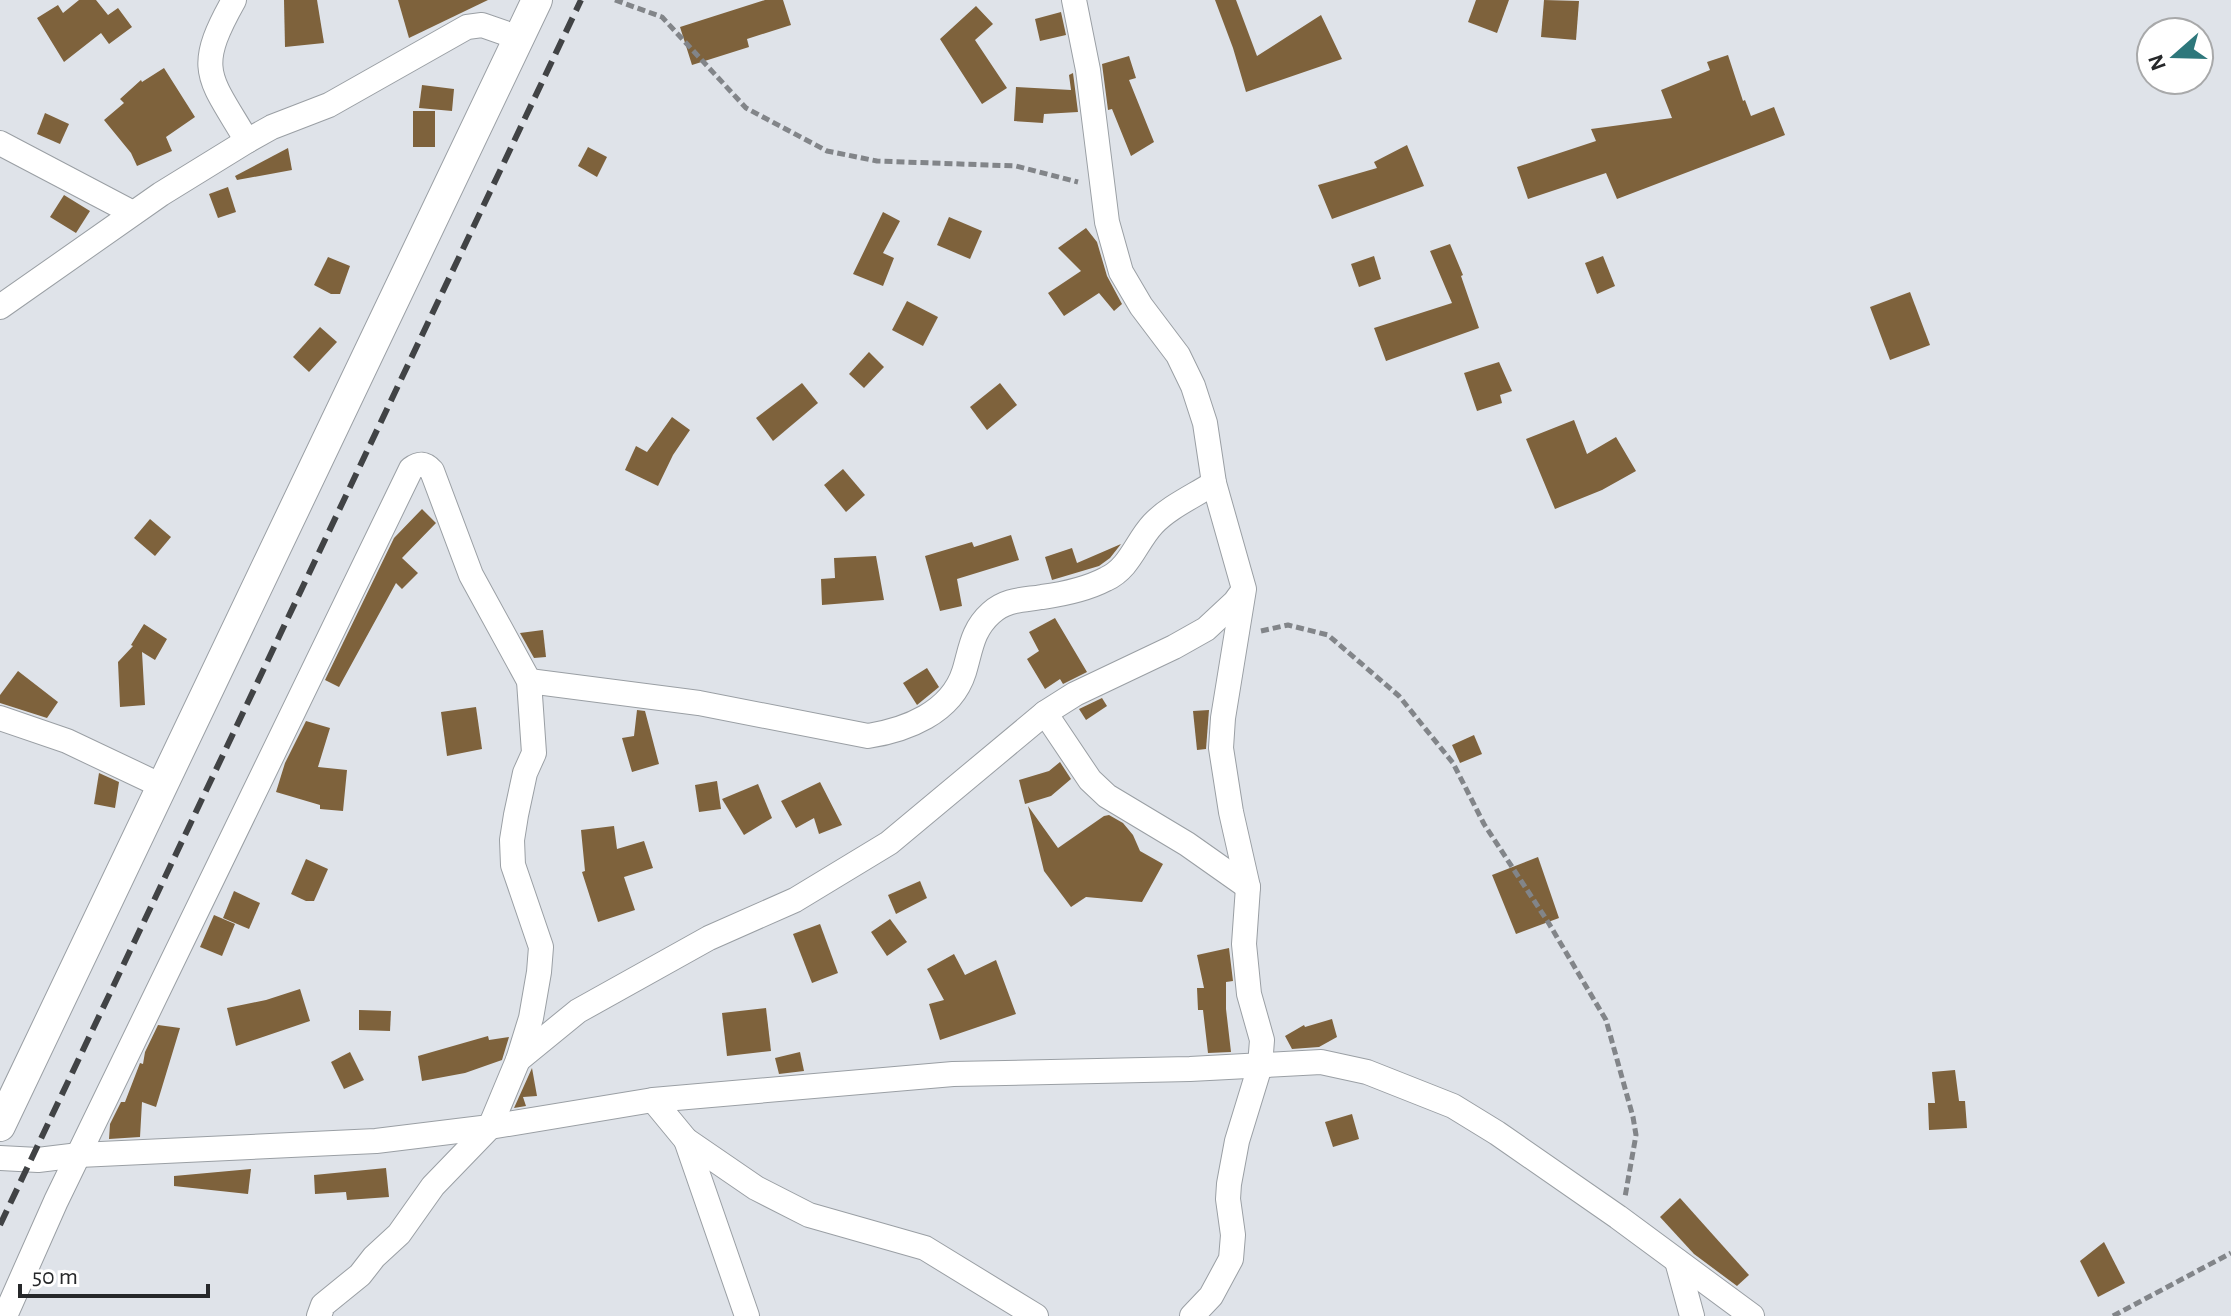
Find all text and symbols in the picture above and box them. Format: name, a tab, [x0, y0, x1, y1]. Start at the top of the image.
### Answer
north arrow	[2135, 16, 2215, 96]
text: N	[2144, 52, 2170, 73]
scale bar	[20, 1248, 208, 1298]
text: 50 m	[32, 1265, 78, 1289]

